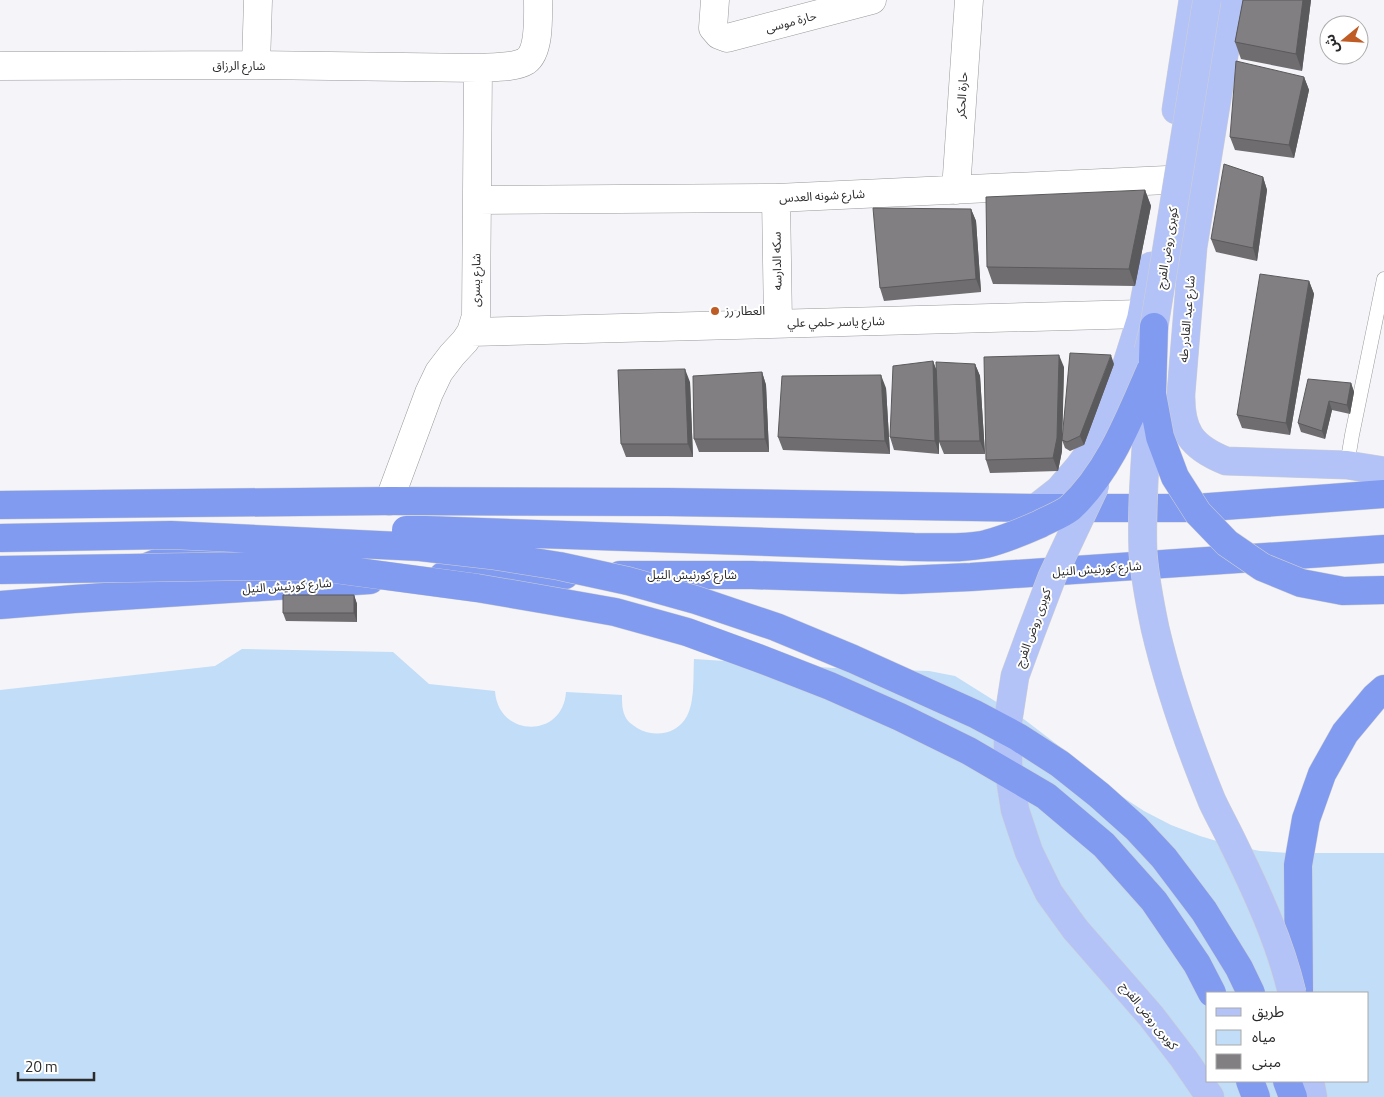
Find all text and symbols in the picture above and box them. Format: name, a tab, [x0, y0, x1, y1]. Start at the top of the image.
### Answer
street label: حارة موسى	[763, 6, 819, 37]
north arrow	[1319, 15, 1369, 65]
text: ش	[1318, 32, 1344, 57]
street label: شارع الرزاق	[212, 56, 266, 75]
street label: حارة الحكر	[950, 71, 973, 120]
street label: شارع شونه العدس	[779, 184, 865, 207]
street label: كوبرى روض الفرج	[1151, 205, 1183, 290]
street label: سكه الدارسه	[766, 232, 787, 290]
street label: شارع يسرى	[466, 253, 485, 307]
street label: شارع عبد القادر طه	[1173, 275, 1200, 363]
place label: العطار رز	[724, 301, 765, 320]
marker: العطار رز	[709, 305, 721, 317]
street label: شارع ياسر حلمي علي	[787, 311, 885, 333]
street label: شارع كورنيش النيل	[1052, 556, 1142, 581]
street label: شارع كورنيش النيل	[647, 565, 737, 584]
street label: شارع كورنيش النيل	[242, 573, 332, 598]
street label: كوبرى روض الفرج	[1009, 585, 1056, 670]
street label: كوبرى روض الفرج	[1116, 978, 1183, 1055]
legend	[1206, 992, 1369, 1082]
text: طريق	[1252, 1000, 1284, 1023]
text: مياه	[1252, 1025, 1276, 1048]
scale bar	[18, 1050, 94, 1082]
text: مبنى	[1252, 1050, 1281, 1073]
text: 20 m	[25, 1055, 58, 1078]

